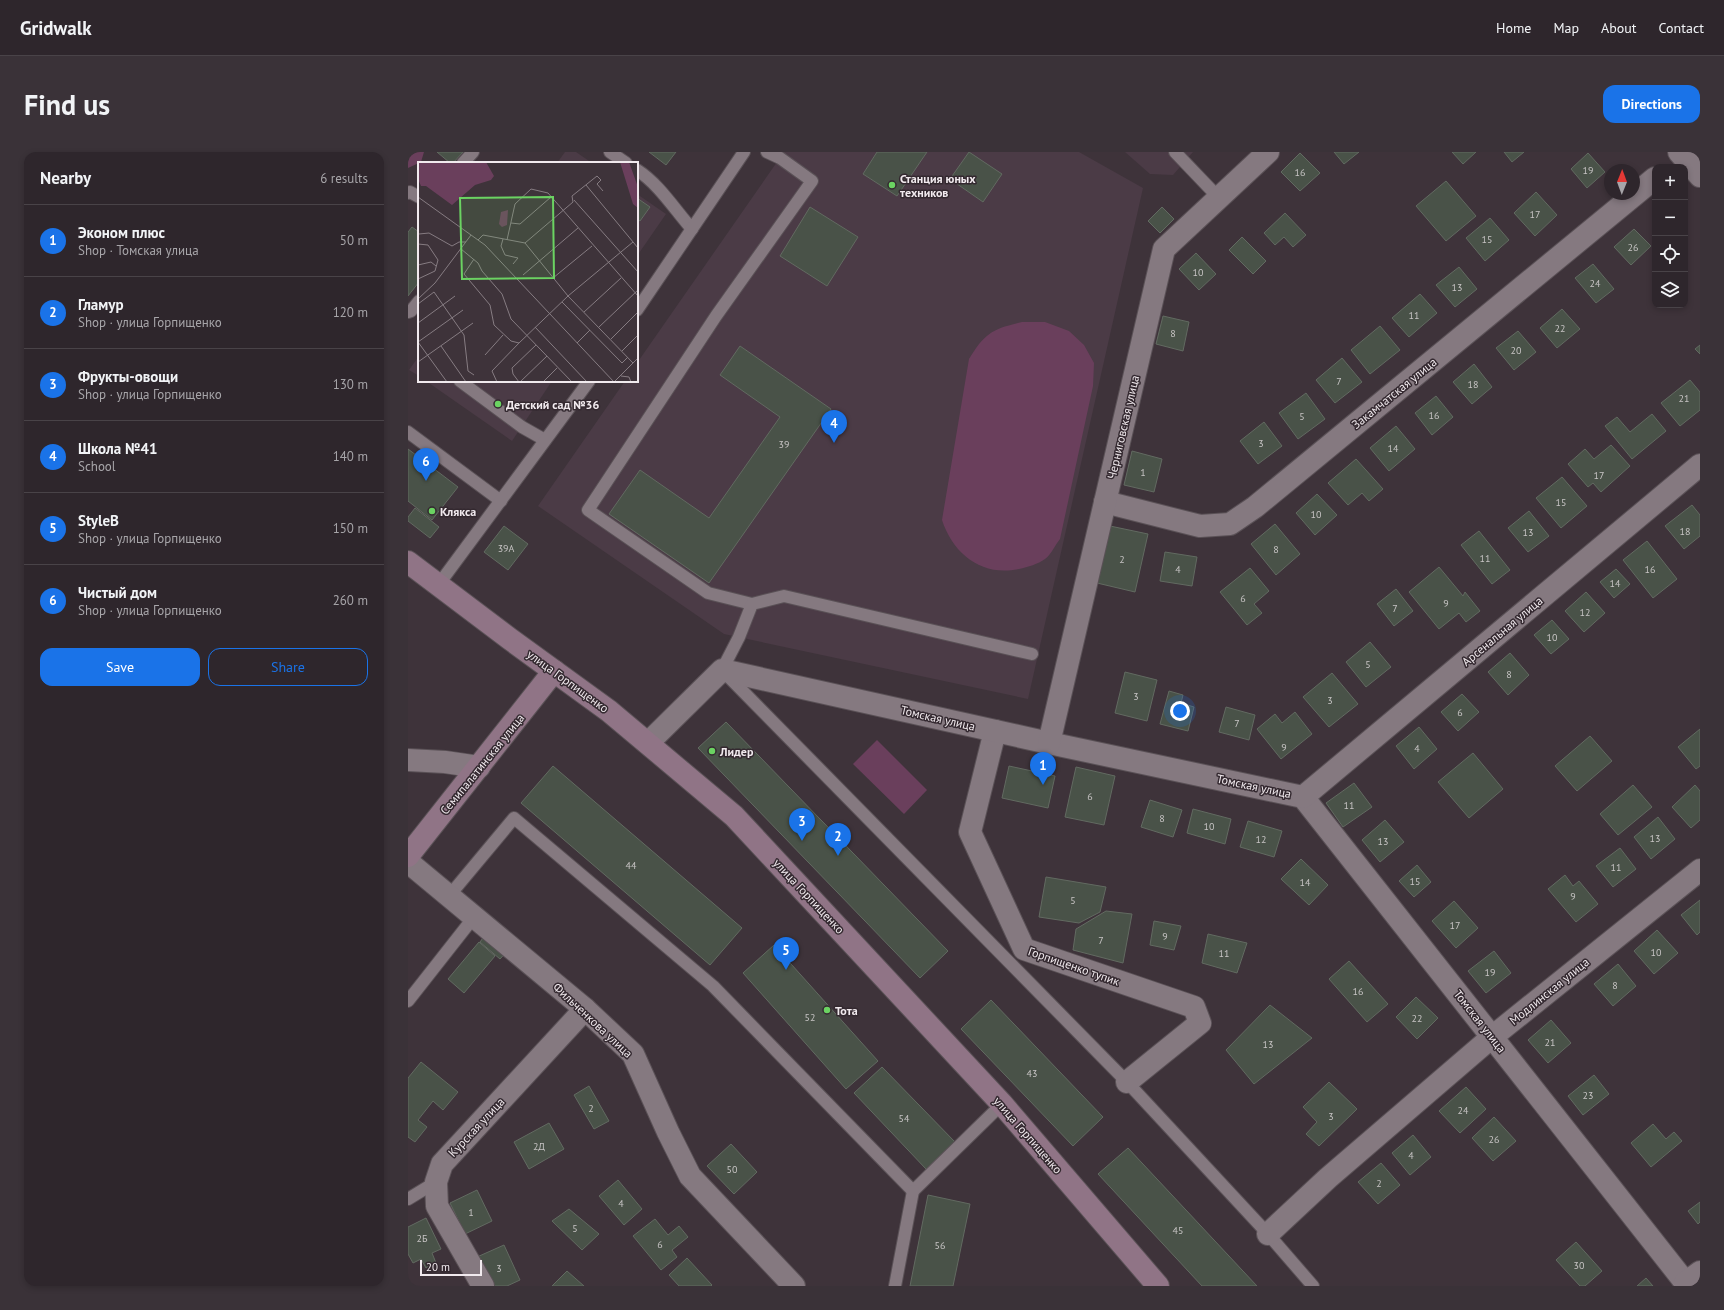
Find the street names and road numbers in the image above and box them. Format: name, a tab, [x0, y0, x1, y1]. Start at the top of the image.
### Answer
street label: Закамчатская улица	[1349, 354, 1439, 432]
street label: Черниговская улица	[1104, 374, 1142, 480]
street label: Арсенальная улица	[1459, 593, 1545, 669]
street label: улица Горпищенко	[524, 646, 612, 716]
street label: Томская улица	[899, 702, 977, 734]
street label: Семипалатинская улица	[437, 710, 527, 818]
street label: Томская улица	[1215, 771, 1293, 801]
street label: улица Горпищенко	[770, 855, 848, 937]
street label: Горпищенко тупик	[1026, 943, 1122, 989]
street label: Модлинская улица	[1506, 954, 1592, 1028]
street label: Фильченкова улица	[550, 979, 636, 1061]
street label: Томская улица	[1451, 986, 1509, 1056]
street label: улица Горпищенко	[990, 1093, 1066, 1177]
street label: Курская улица	[445, 1094, 507, 1160]

